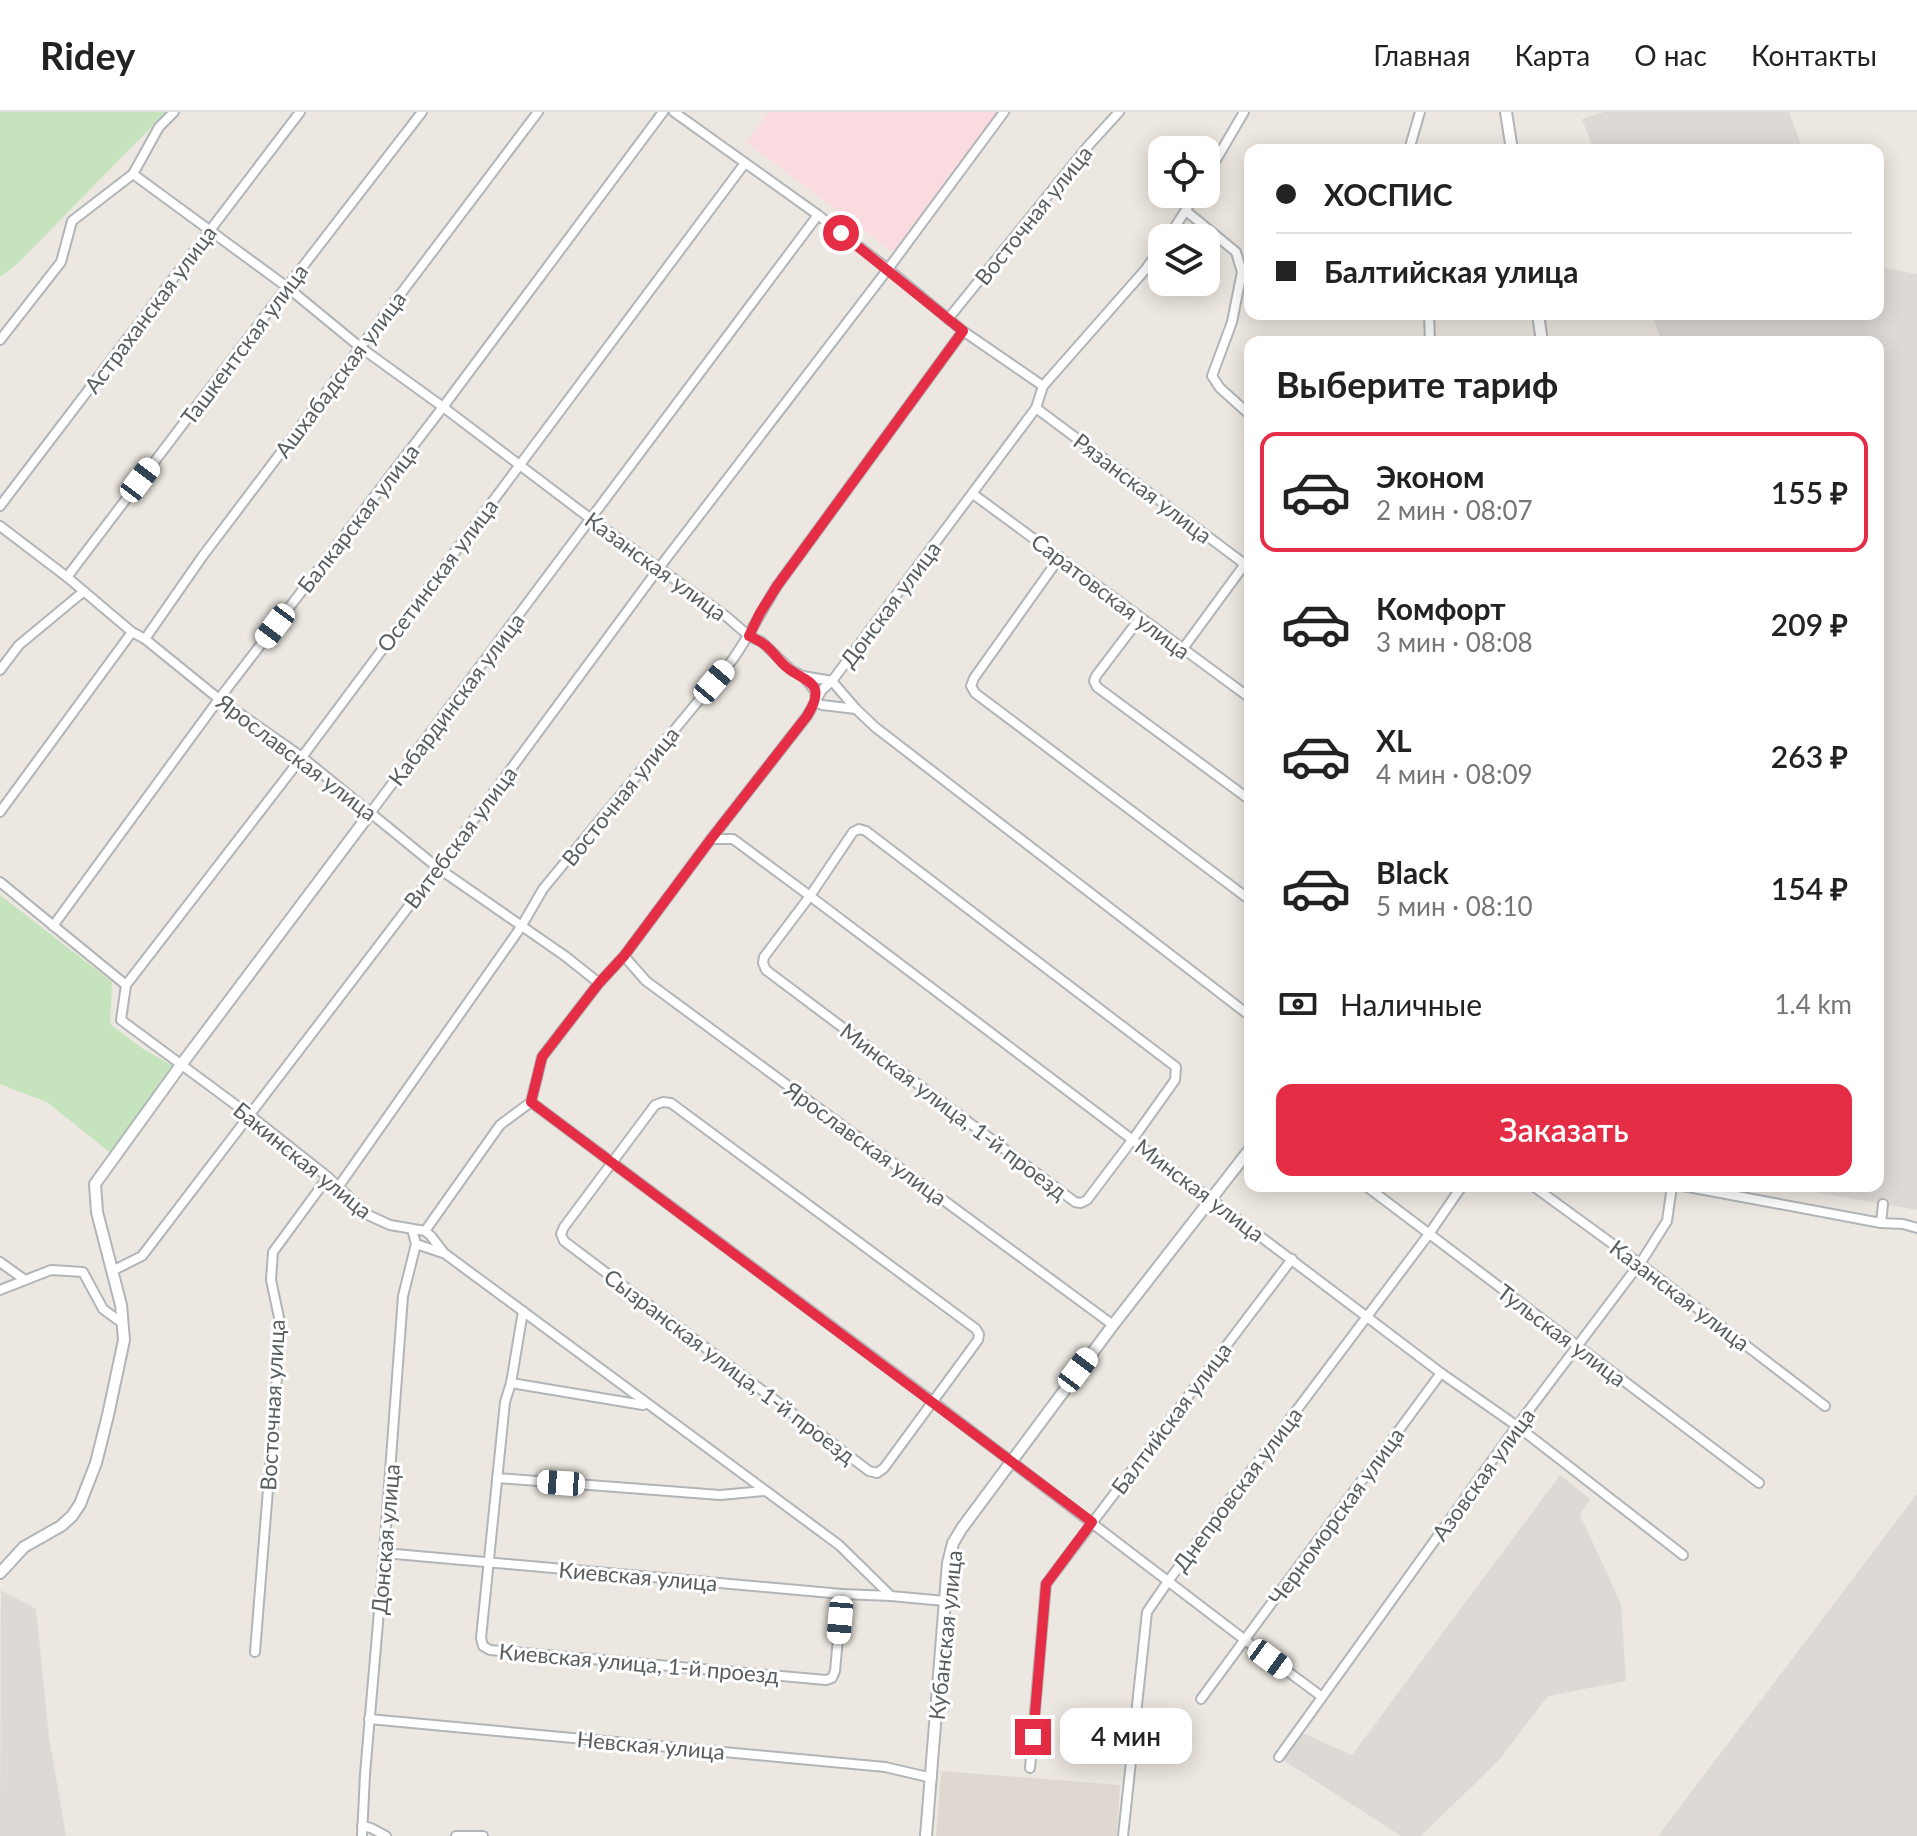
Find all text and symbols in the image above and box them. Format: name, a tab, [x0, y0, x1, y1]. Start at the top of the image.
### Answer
text: Ridey	[40, 32, 135, 78]
text: Главная	[1373, 38, 1471, 72]
text: Карта	[1515, 38, 1590, 72]
text: О нас	[1634, 38, 1707, 72]
text: Контакты	[1751, 38, 1877, 72]
map controls	[1148, 136, 1220, 296]
button: locate	[1148, 136, 1220, 208]
street label: Восточная улица	[969, 140, 1097, 290]
text: ХОСПИС	[1324, 176, 1453, 212]
route start	[823, 215, 859, 251]
street label: Астраханская улица	[78, 220, 222, 398]
button: layers	[1148, 224, 1220, 296]
text: Балтийская улица	[1324, 253, 1578, 289]
street label: Ташкентская улица	[175, 258, 313, 430]
street label: Ашхабадская улица	[269, 285, 411, 463]
text: Выберите тариф	[1276, 362, 1558, 406]
street label: Рязанская улица	[1069, 427, 1217, 549]
street label: Балкарская улица	[292, 438, 424, 598]
car	[116, 454, 164, 506]
icon: car	[1280, 456, 1352, 528]
text: Эконом	[1376, 458, 1485, 494]
text: 155 ₽	[1771, 474, 1848, 510]
street label: Осетинская улица	[371, 493, 503, 657]
text: 2 мин · 08:07	[1376, 494, 1533, 526]
street label: Казанская улица	[580, 506, 732, 626]
street label: Саратовская улица	[1026, 527, 1196, 665]
street label: Донская улица	[834, 536, 946, 672]
icon: car	[1280, 588, 1352, 660]
text: Комфорт	[1376, 590, 1506, 626]
car	[251, 600, 299, 652]
text: 209 ₽	[1771, 606, 1848, 642]
street label: Кабардинская улица	[382, 607, 530, 791]
text: 3 мин · 08:08	[1376, 626, 1533, 658]
car	[689, 656, 739, 708]
street label: Ярославская улица	[211, 687, 383, 826]
icon: car	[1280, 720, 1352, 792]
street label: Восточная улица	[556, 721, 684, 871]
text: XL	[1376, 722, 1412, 758]
text: 263 ₽	[1771, 738, 1848, 774]
text: 4 мин · 08:09	[1376, 758, 1533, 790]
street label: Витебская улица	[398, 761, 522, 913]
icon: car	[1280, 852, 1352, 924]
text: Black	[1376, 854, 1449, 890]
text: 154 ₽	[1771, 870, 1848, 906]
text: 5 мин · 08:10	[1376, 890, 1533, 922]
icon: cash	[1276, 982, 1320, 1026]
text: Наличные	[1340, 986, 1482, 1022]
text: 1.4 km	[1774, 988, 1852, 1020]
street label: Минская улица, 1-й проезд	[835, 1017, 1073, 1205]
street label: Ярославская улица	[779, 1075, 952, 1211]
button: Заказать	[1276, 1084, 1852, 1176]
street label: Бакинская улица	[228, 1096, 378, 1224]
street label: Минская улица	[1130, 1133, 1270, 1247]
street label: Казанская улица	[1605, 1234, 1755, 1356]
street label: Сызранская улица, 1-й проезд	[599, 1263, 861, 1470]
street label: Тульская улица	[1492, 1278, 1632, 1392]
street label: Восточная улица	[254, 1319, 290, 1491]
street label: Балтийская улица	[1105, 1337, 1237, 1499]
car	[1054, 1344, 1102, 1396]
street label: Днепровская улица	[1166, 1402, 1308, 1576]
street label: Азовская улица	[1426, 1402, 1540, 1546]
street label: Черноморская улица	[1263, 1422, 1409, 1610]
street label: Донская улица	[365, 1463, 405, 1615]
car	[536, 1469, 586, 1497]
street label: Кубанская улица	[923, 1549, 967, 1721]
street label: Киевская улица	[558, 1556, 718, 1596]
car	[826, 1595, 854, 1645]
car	[1244, 1635, 1296, 1683]
street label: Киевская улица, 1-й проезд	[498, 1637, 781, 1689]
callout: 4 мин	[1061, 1709, 1193, 1765]
route end	[1015, 1719, 1051, 1755]
text: 4 мин	[1091, 1720, 1161, 1752]
street label: Невская улица	[576, 1725, 726, 1765]

